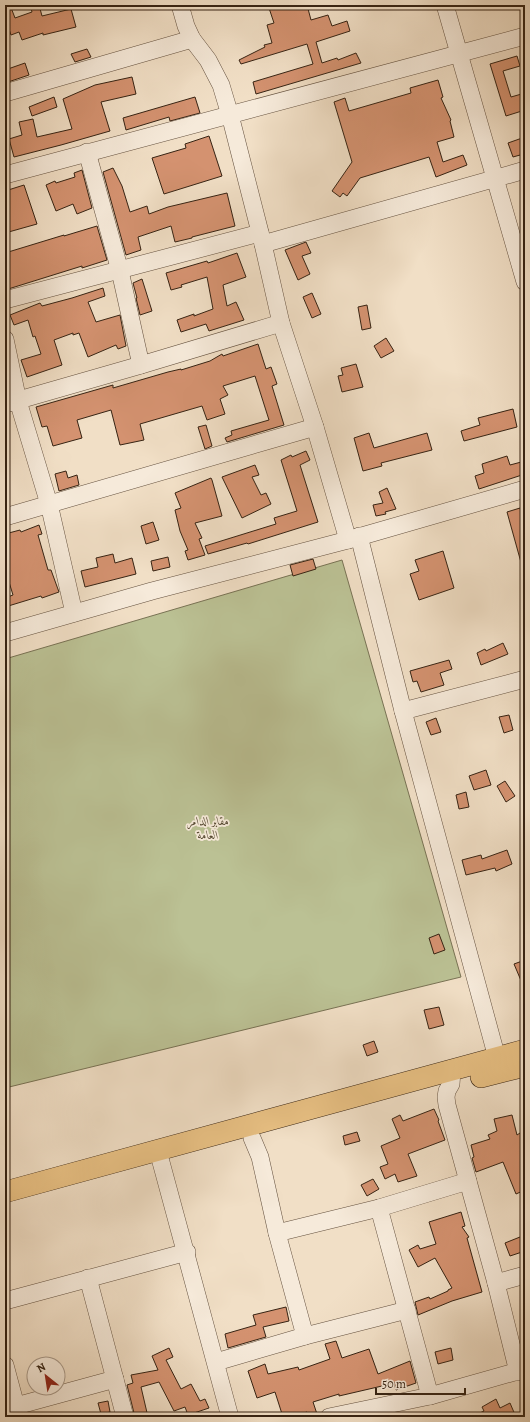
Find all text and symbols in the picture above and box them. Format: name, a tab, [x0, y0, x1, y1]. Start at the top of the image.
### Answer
park label: مقابر الدامر العامة	[187, 813, 229, 843]
north arrow	[26, 1356, 66, 1396]
text: N	[34, 1359, 48, 1376]
scale bar	[376, 1370, 465, 1396]
text: 50 m	[382, 1376, 406, 1392]

